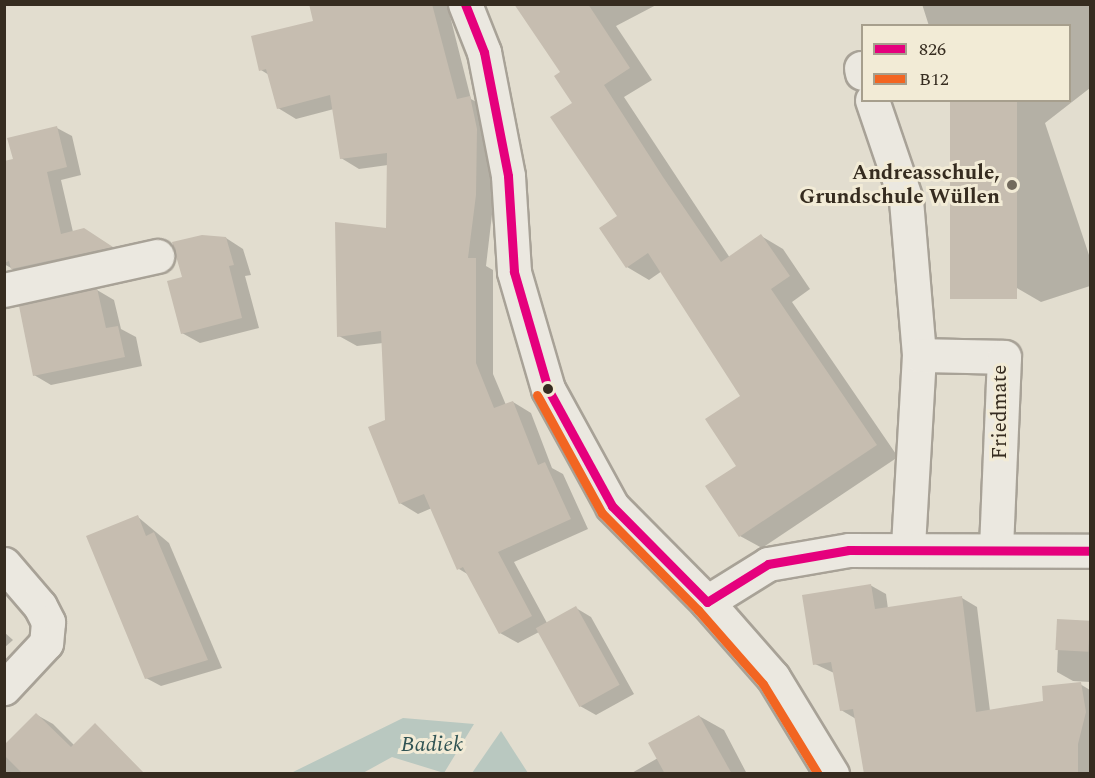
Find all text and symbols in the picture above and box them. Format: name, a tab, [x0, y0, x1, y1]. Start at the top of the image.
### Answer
legend	[861, 24, 1071, 102]
text: 826	[919, 36, 946, 63]
text: B12	[919, 66, 949, 93]
place label: Andreasschule, Grundschule Wüllen	[799, 160, 1000, 210]
marker: Andreasschule, Grundschule Wüllen	[1005, 178, 1019, 192]
street label: Friedmate	[987, 365, 1013, 459]
unlabelled marker	[542, 383, 554, 395]
water label: Badiek	[401, 732, 463, 758]

